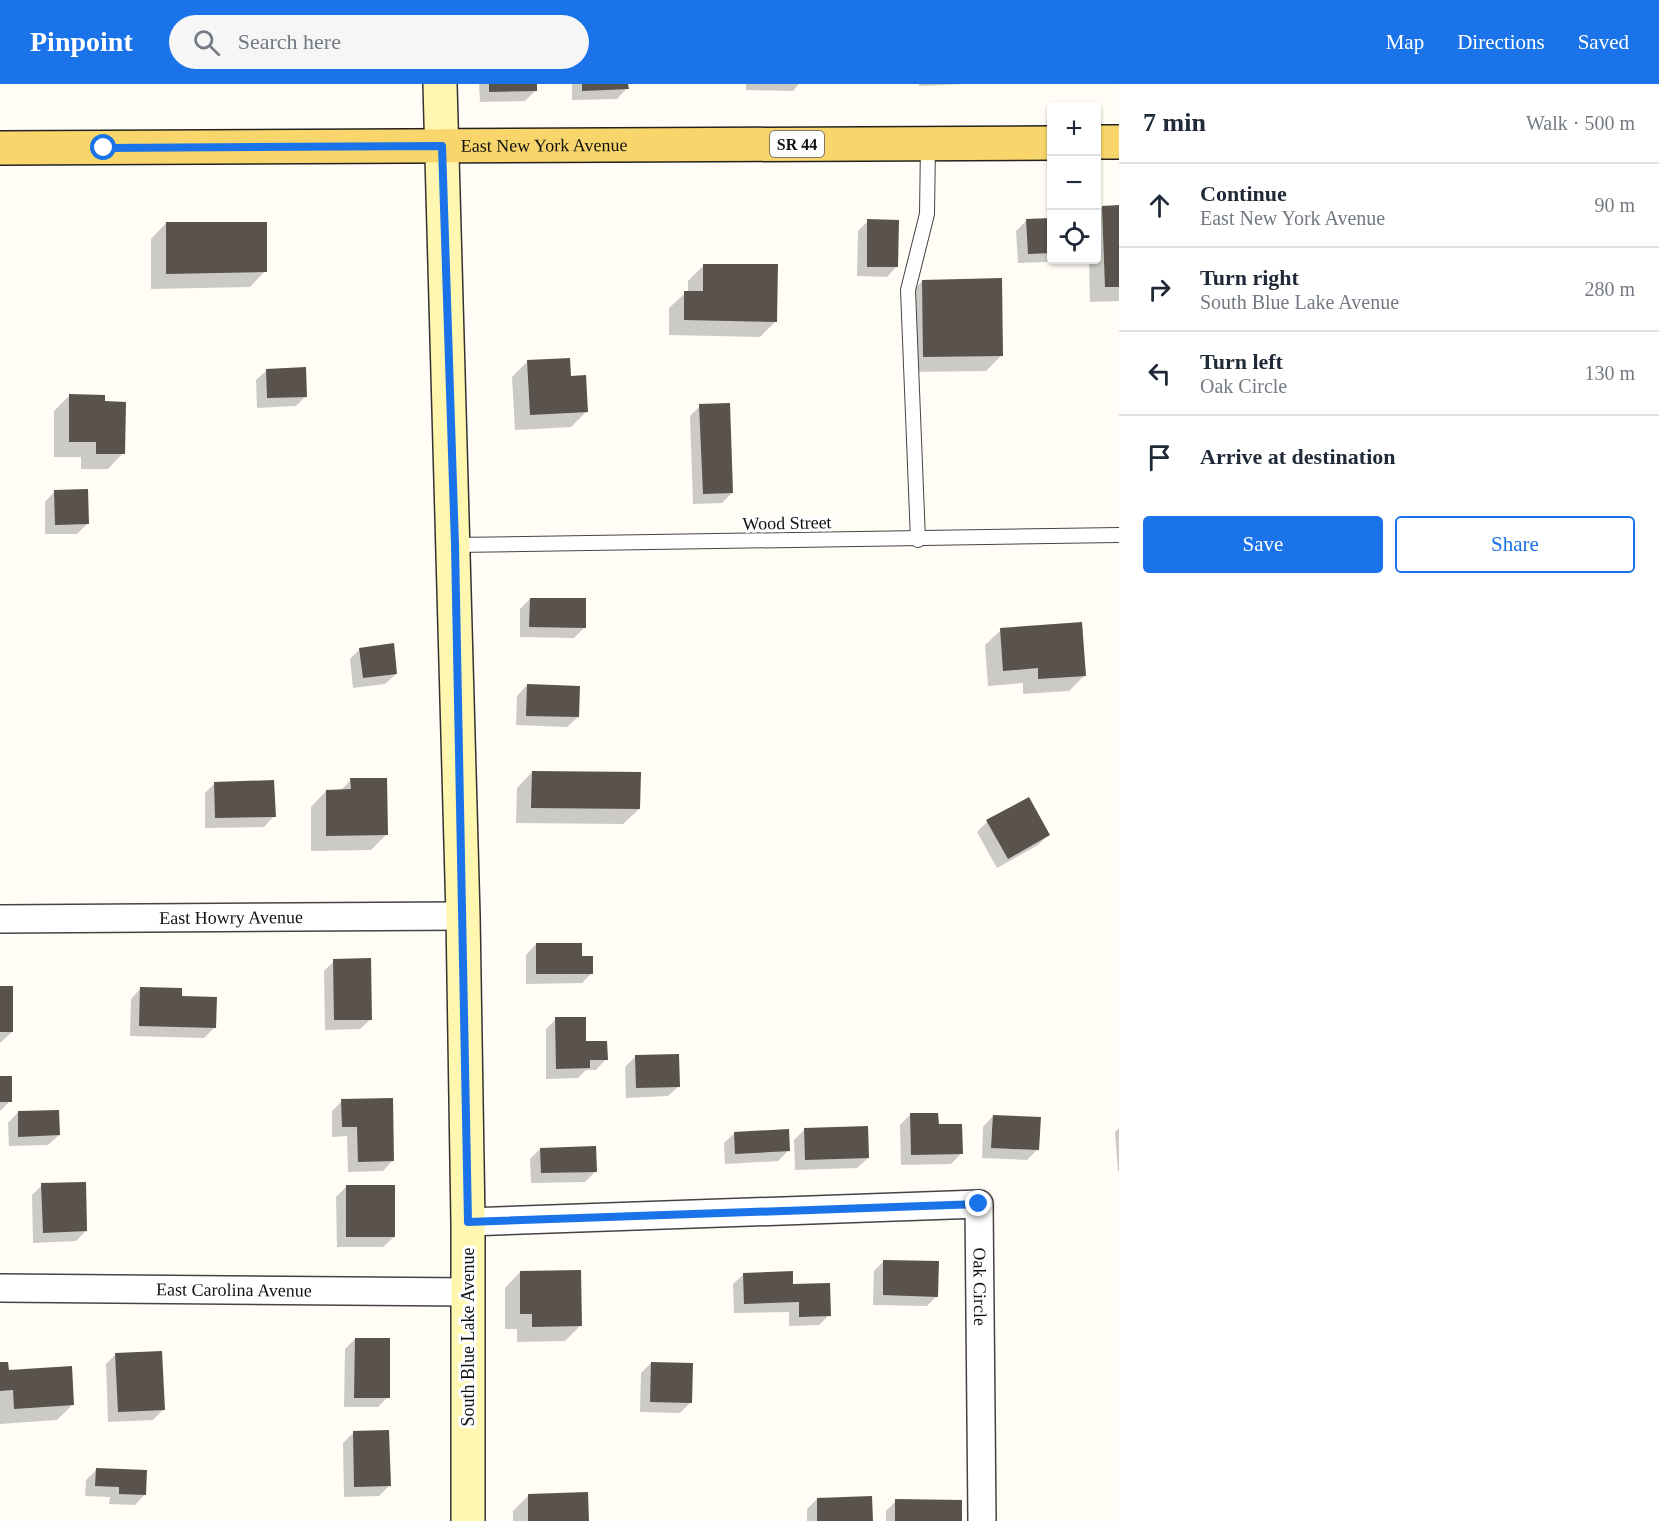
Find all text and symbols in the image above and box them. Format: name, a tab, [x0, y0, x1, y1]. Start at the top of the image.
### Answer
search box	[169, 15, 589, 69]
text: Pinpoint	[30, 26, 133, 57]
icon: search	[190, 26, 223, 59]
text: Search here	[238, 29, 341, 54]
text: Map	[1386, 30, 1424, 54]
text: Directions	[1457, 30, 1545, 54]
text: Saved	[1578, 30, 1629, 54]
map controls	[1047, 102, 1101, 264]
button: +	[1047, 102, 1101, 156]
text: 7 min	[1143, 108, 1206, 137]
text: Walk · 500 m	[1526, 112, 1635, 134]
road number: SR 44	[770, 131, 824, 157]
route start	[90, 134, 116, 160]
street label: East New York Avenue	[461, 135, 627, 156]
button: −	[1047, 156, 1101, 210]
text: Continue	[1200, 181, 1287, 206]
icon: ahead	[1143, 189, 1176, 222]
text: 90 m	[1594, 194, 1635, 216]
text: East New York Avenue	[1200, 207, 1385, 229]
button: locate	[1047, 210, 1101, 264]
text: Turn right	[1200, 265, 1299, 290]
icon: right	[1143, 273, 1176, 306]
text: 280 m	[1584, 278, 1635, 300]
text: South Blue Lake Avenue	[1200, 291, 1399, 313]
text: Turn left	[1200, 349, 1283, 374]
icon: left	[1143, 357, 1176, 390]
text: 130 m	[1584, 362, 1635, 384]
text: Oak Circle	[1200, 375, 1287, 397]
icon: arrive	[1143, 441, 1176, 474]
text: Arrive at destination	[1200, 444, 1396, 469]
street label: Wood Street	[742, 512, 832, 534]
button: Save	[1143, 516, 1383, 573]
button: Share	[1395, 516, 1635, 573]
street label: East Howry Avenue	[159, 907, 303, 928]
route end	[965, 1190, 991, 1216]
street label: South Blue Lake Avenue	[458, 1247, 478, 1427]
street label: Oak Circle	[969, 1247, 990, 1326]
street label: East Carolina Avenue	[156, 1279, 312, 1301]

